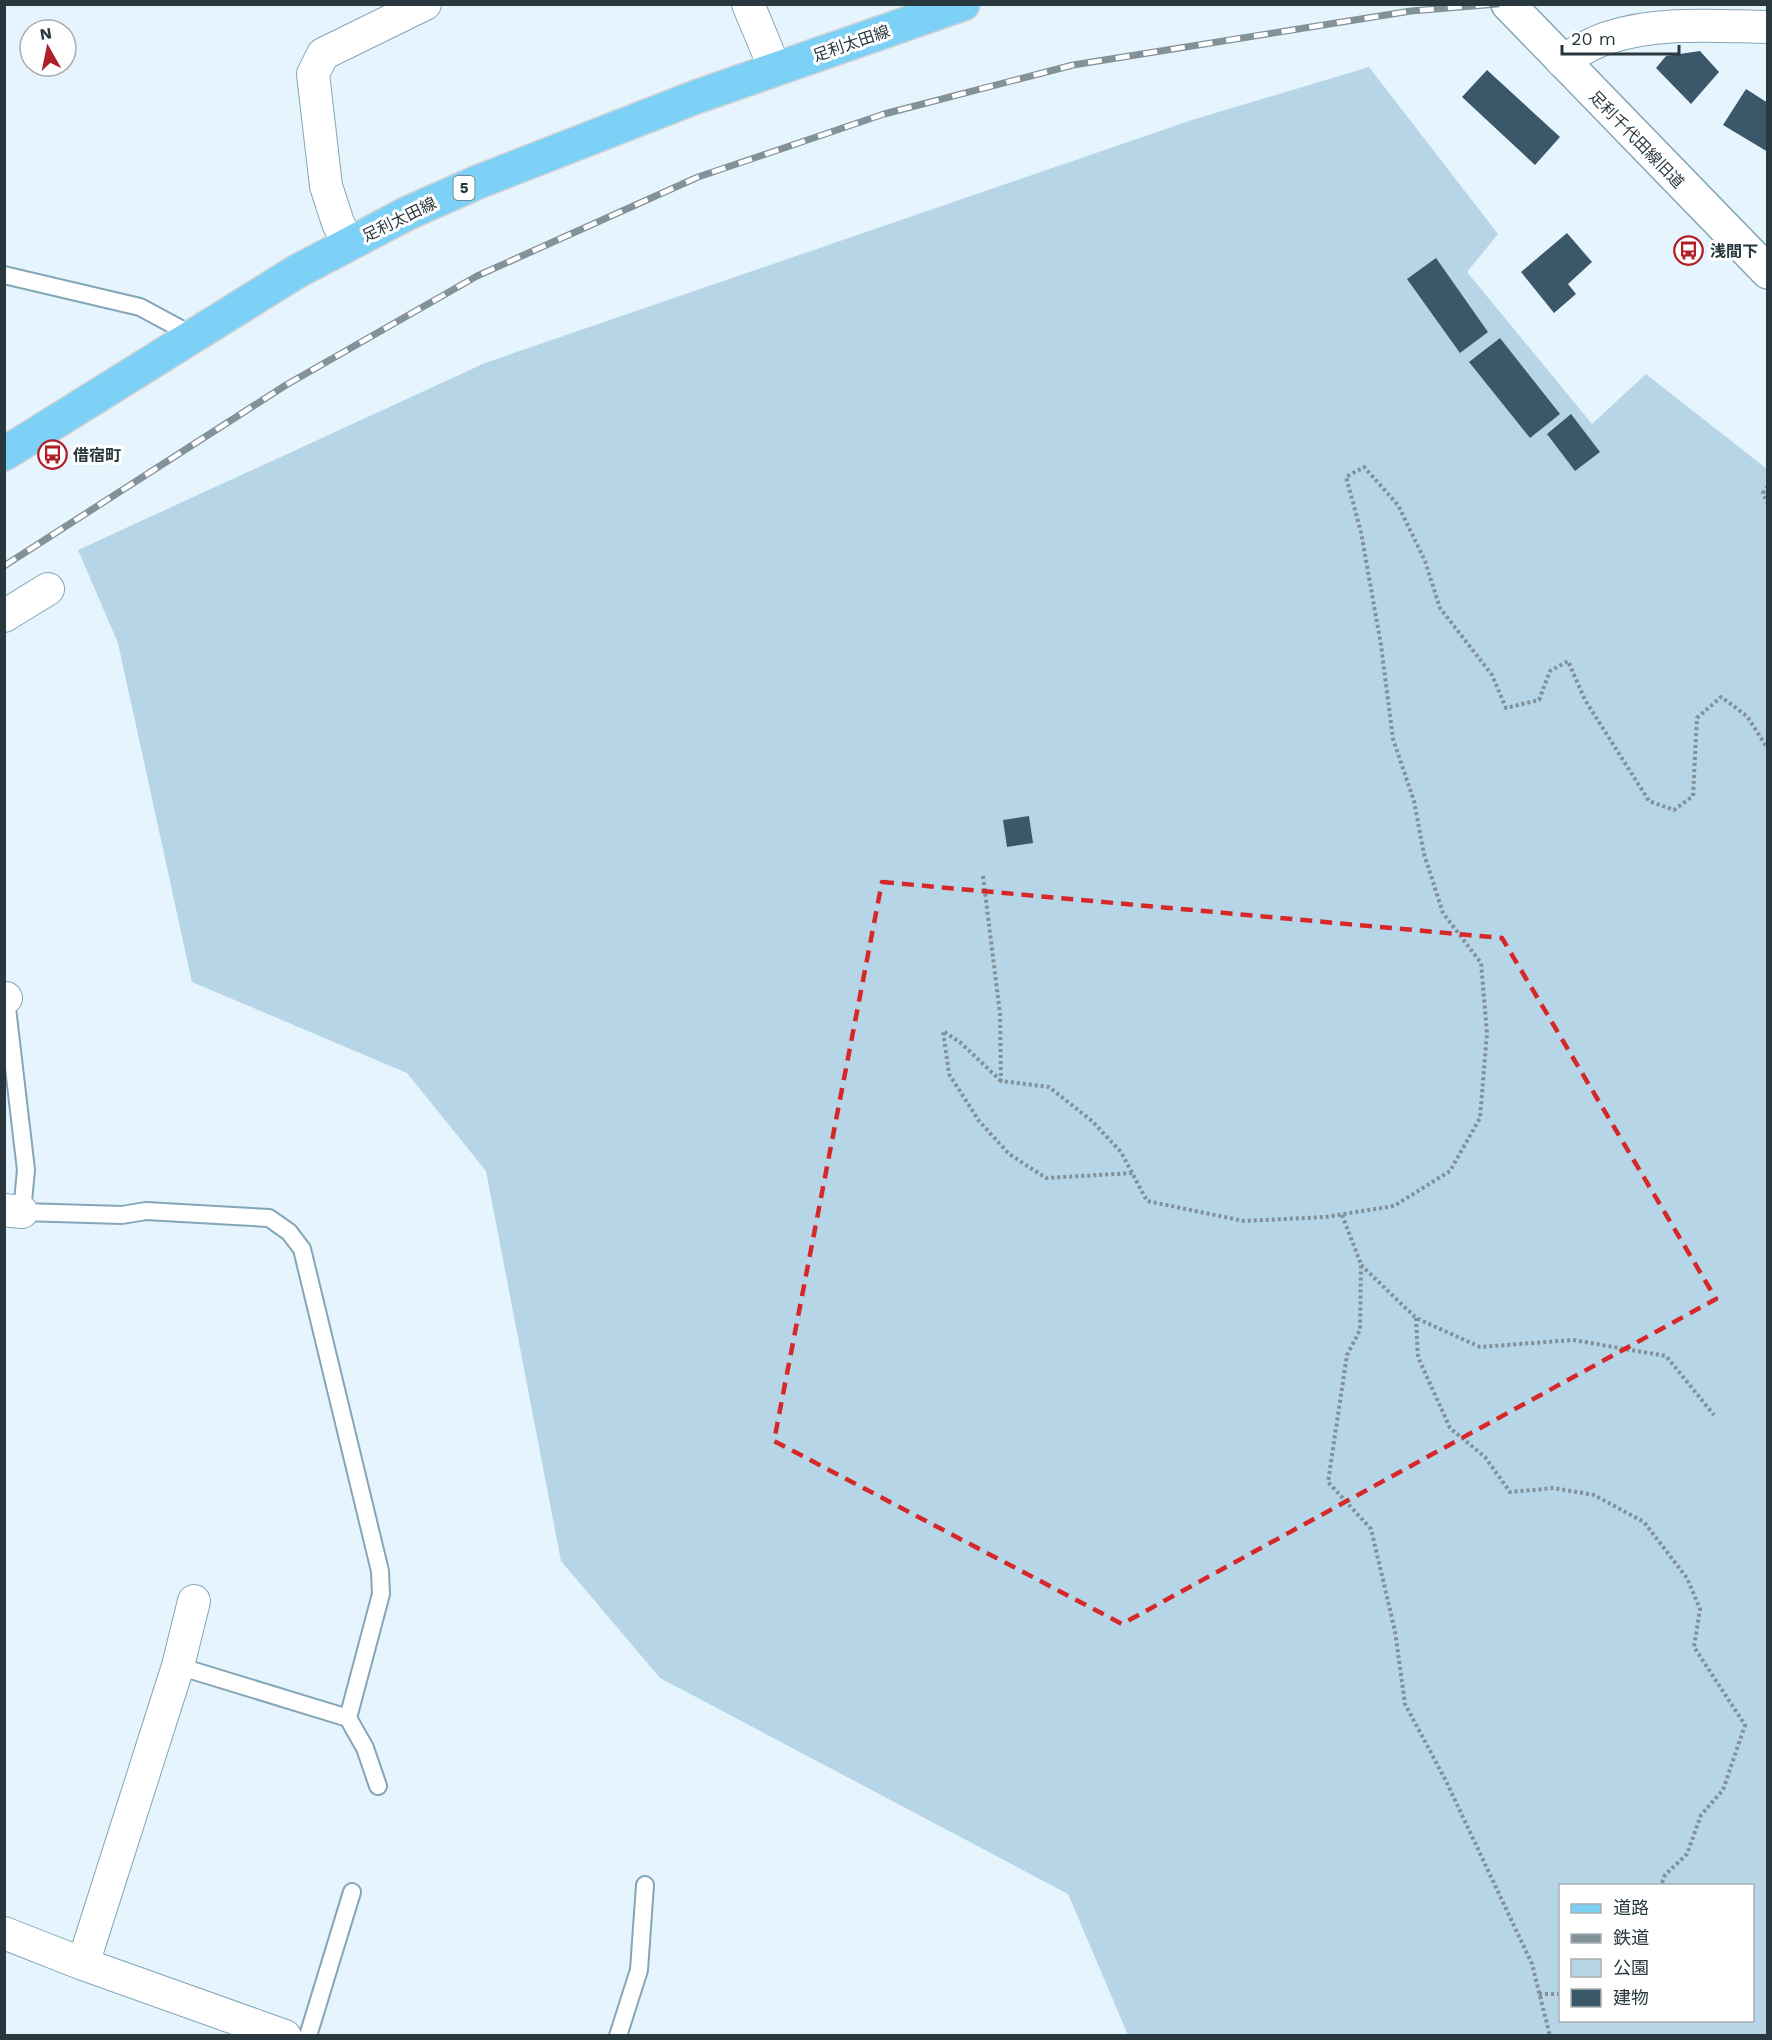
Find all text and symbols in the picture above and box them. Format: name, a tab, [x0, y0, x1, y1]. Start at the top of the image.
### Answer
north arrow	[18, 18, 78, 78]
scale bar	[1562, 18, 1679, 56]
street label: 足利太田線	[810, 21, 892, 65]
text: N	[38, 23, 53, 44]
text: 20 m	[1571, 28, 1616, 49]
street label: 足利千代田線旧道	[1585, 87, 1688, 192]
road number: 5	[454, 176, 474, 200]
street label: 足利太田線	[359, 193, 439, 246]
bus stop icon: 浅間下	[1673, 235, 1705, 267]
place label: 浅間下	[1710, 242, 1758, 261]
bus stop icon: 借宿町	[36, 439, 68, 471]
place label: 借宿町	[73, 446, 121, 465]
legend	[1559, 1884, 1754, 2022]
text: 道路	[1613, 1897, 1649, 1918]
text: 鉄道	[1613, 1927, 1649, 1948]
text: 公園	[1613, 1957, 1649, 1978]
text: 建物	[1613, 1987, 1649, 2008]

